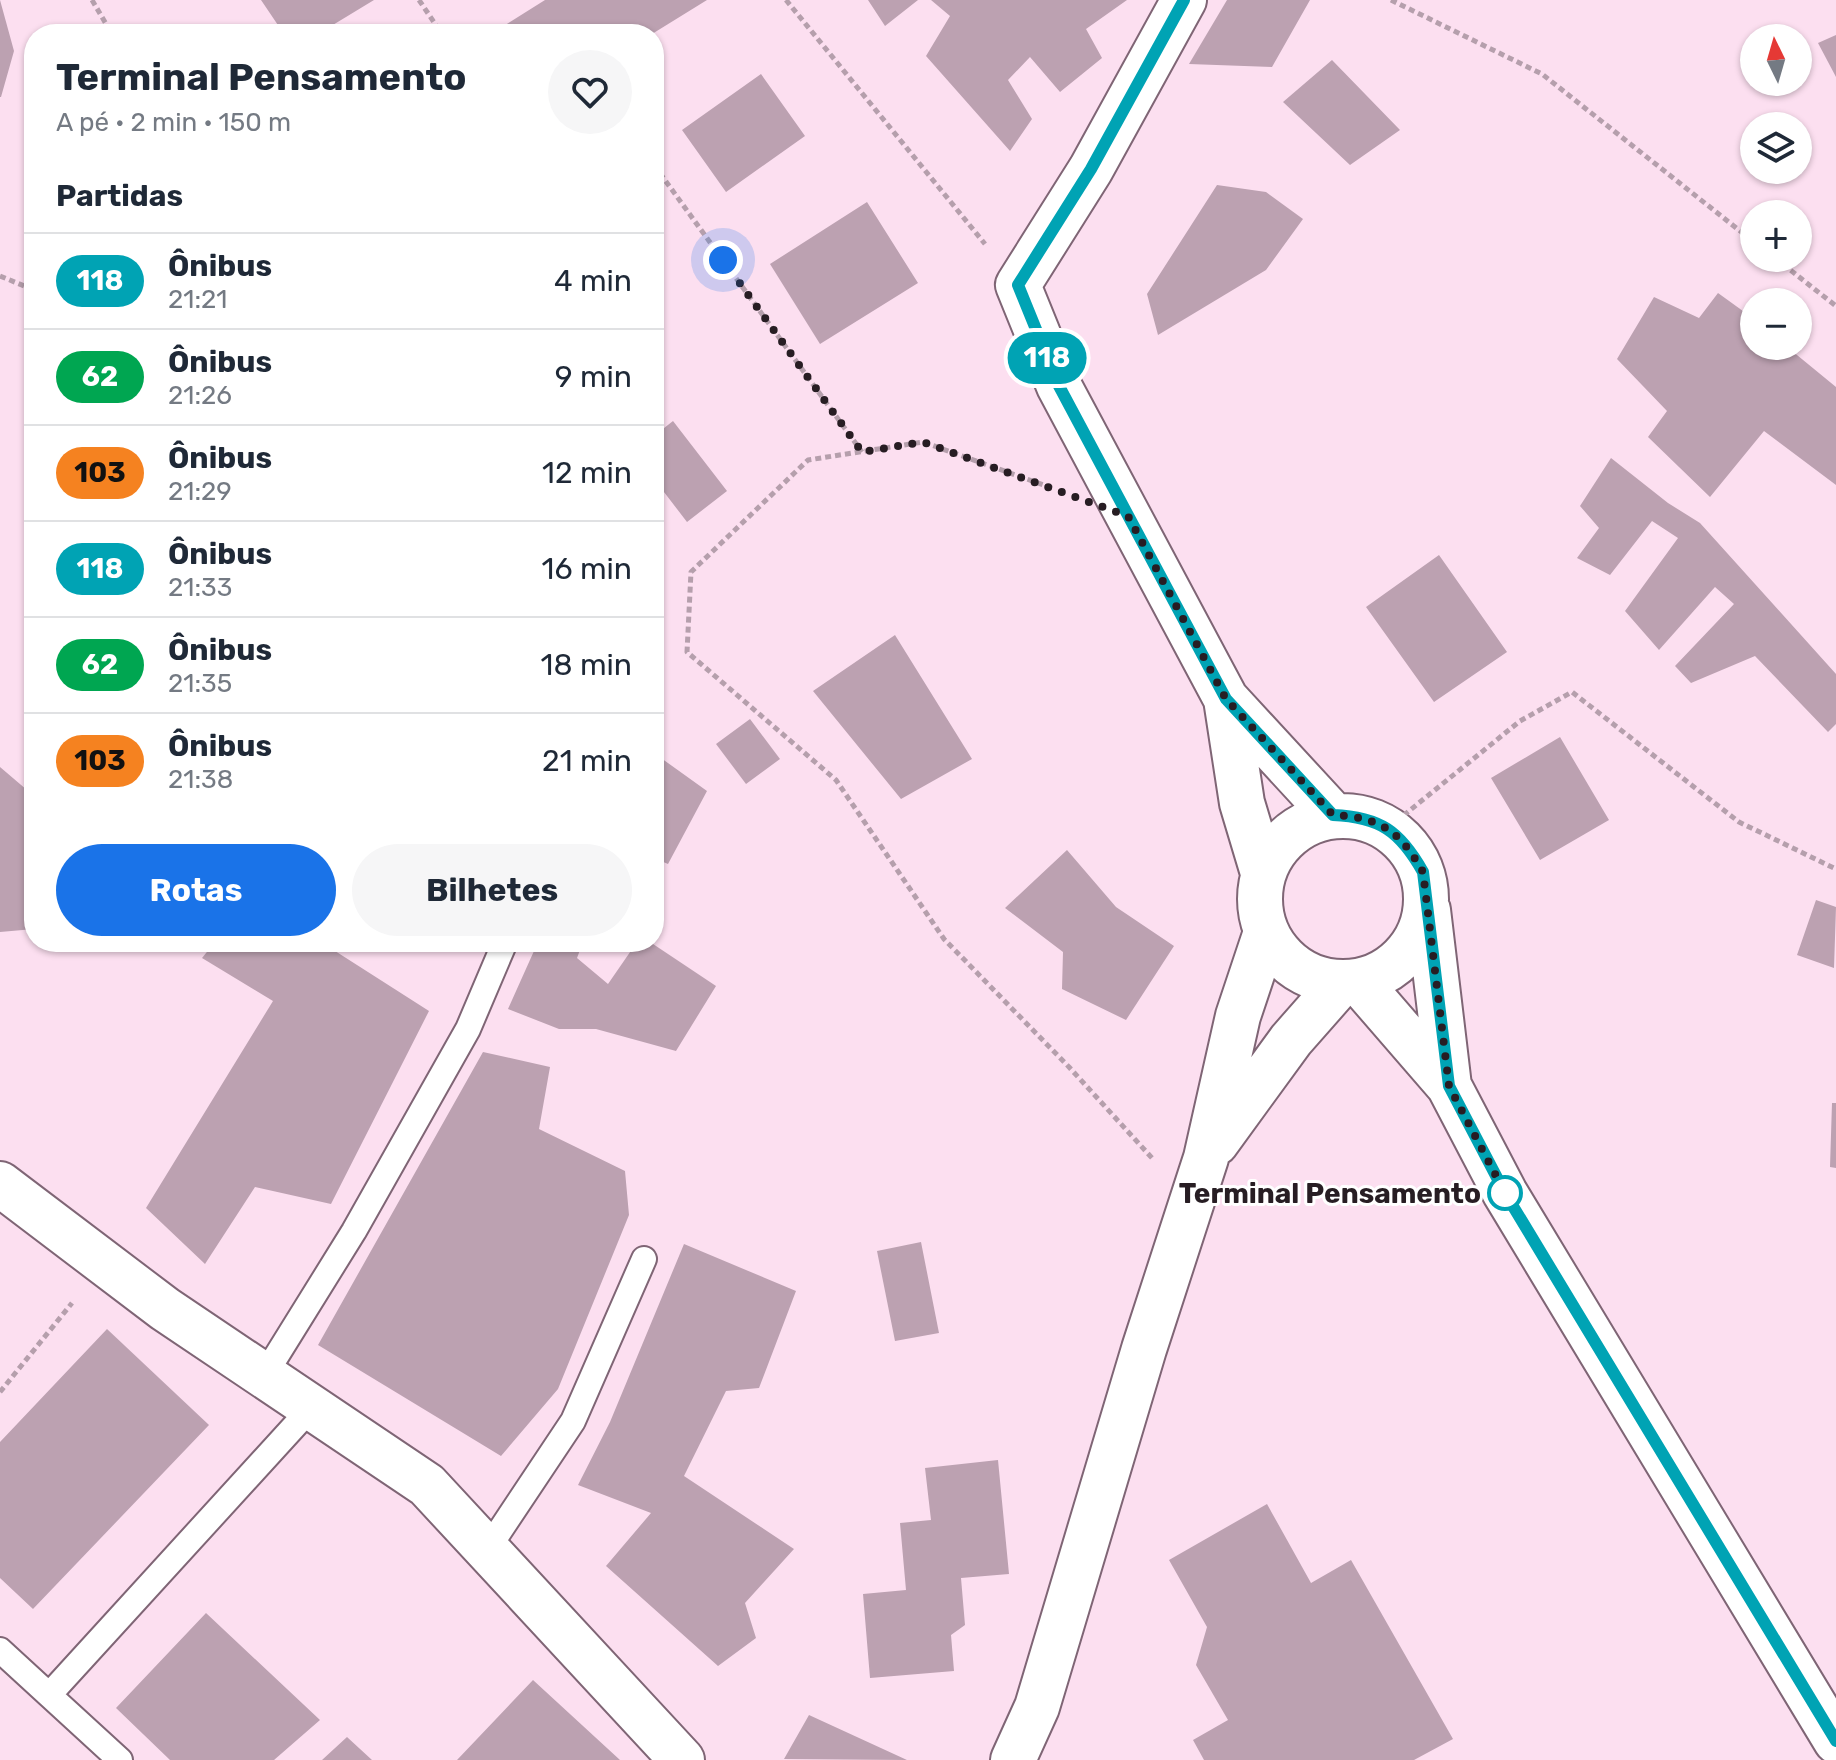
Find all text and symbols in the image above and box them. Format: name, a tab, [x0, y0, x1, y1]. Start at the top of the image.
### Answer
north arrow	[1740, 24, 1812, 96]
map controls	[1740, 24, 1812, 360]
button: heart	[548, 50, 632, 134]
text: Terminal Pensamento	[56, 54, 466, 100]
text: A pé · 2 min · 150 m	[56, 107, 291, 138]
button: layers	[1740, 112, 1812, 184]
text: Partidas	[56, 178, 183, 214]
button: +	[1740, 200, 1812, 272]
your location	[703, 240, 743, 280]
text: Ônibus	[168, 248, 272, 284]
text: 4 min	[554, 263, 632, 299]
text: 118	[77, 264, 123, 297]
text: 21:21	[168, 284, 227, 315]
button: −	[1740, 288, 1812, 360]
line badge: 118	[1001, 332, 1093, 384]
text: 118	[1024, 341, 1070, 374]
text: Ônibus	[168, 344, 272, 380]
text: 9 min	[555, 359, 632, 395]
text: 62	[82, 360, 118, 393]
text: 21:26	[168, 380, 232, 411]
text: Ônibus	[168, 440, 272, 476]
text: 12 min	[542, 455, 632, 491]
text: 103	[74, 456, 126, 489]
text: 21:29	[168, 476, 232, 507]
text: Ônibus	[168, 536, 272, 572]
text: 16 min	[542, 551, 632, 587]
text: 118	[77, 552, 123, 585]
text: 21:33	[168, 572, 232, 603]
text: Ônibus	[168, 632, 272, 668]
text: 18 min	[541, 647, 632, 683]
text: 62	[82, 648, 118, 681]
text: 21:35	[168, 668, 232, 699]
text: Ônibus	[168, 728, 272, 764]
text: 21 min	[542, 743, 632, 779]
text: 103	[74, 744, 126, 777]
text: 21:38	[168, 764, 233, 795]
button: Rotas	[56, 844, 336, 936]
button: Bilhetes	[352, 844, 632, 936]
marker: Terminal Pensamento	[1488, 1176, 1522, 1210]
place label: Terminal Pensamento	[1179, 1177, 1481, 1210]

